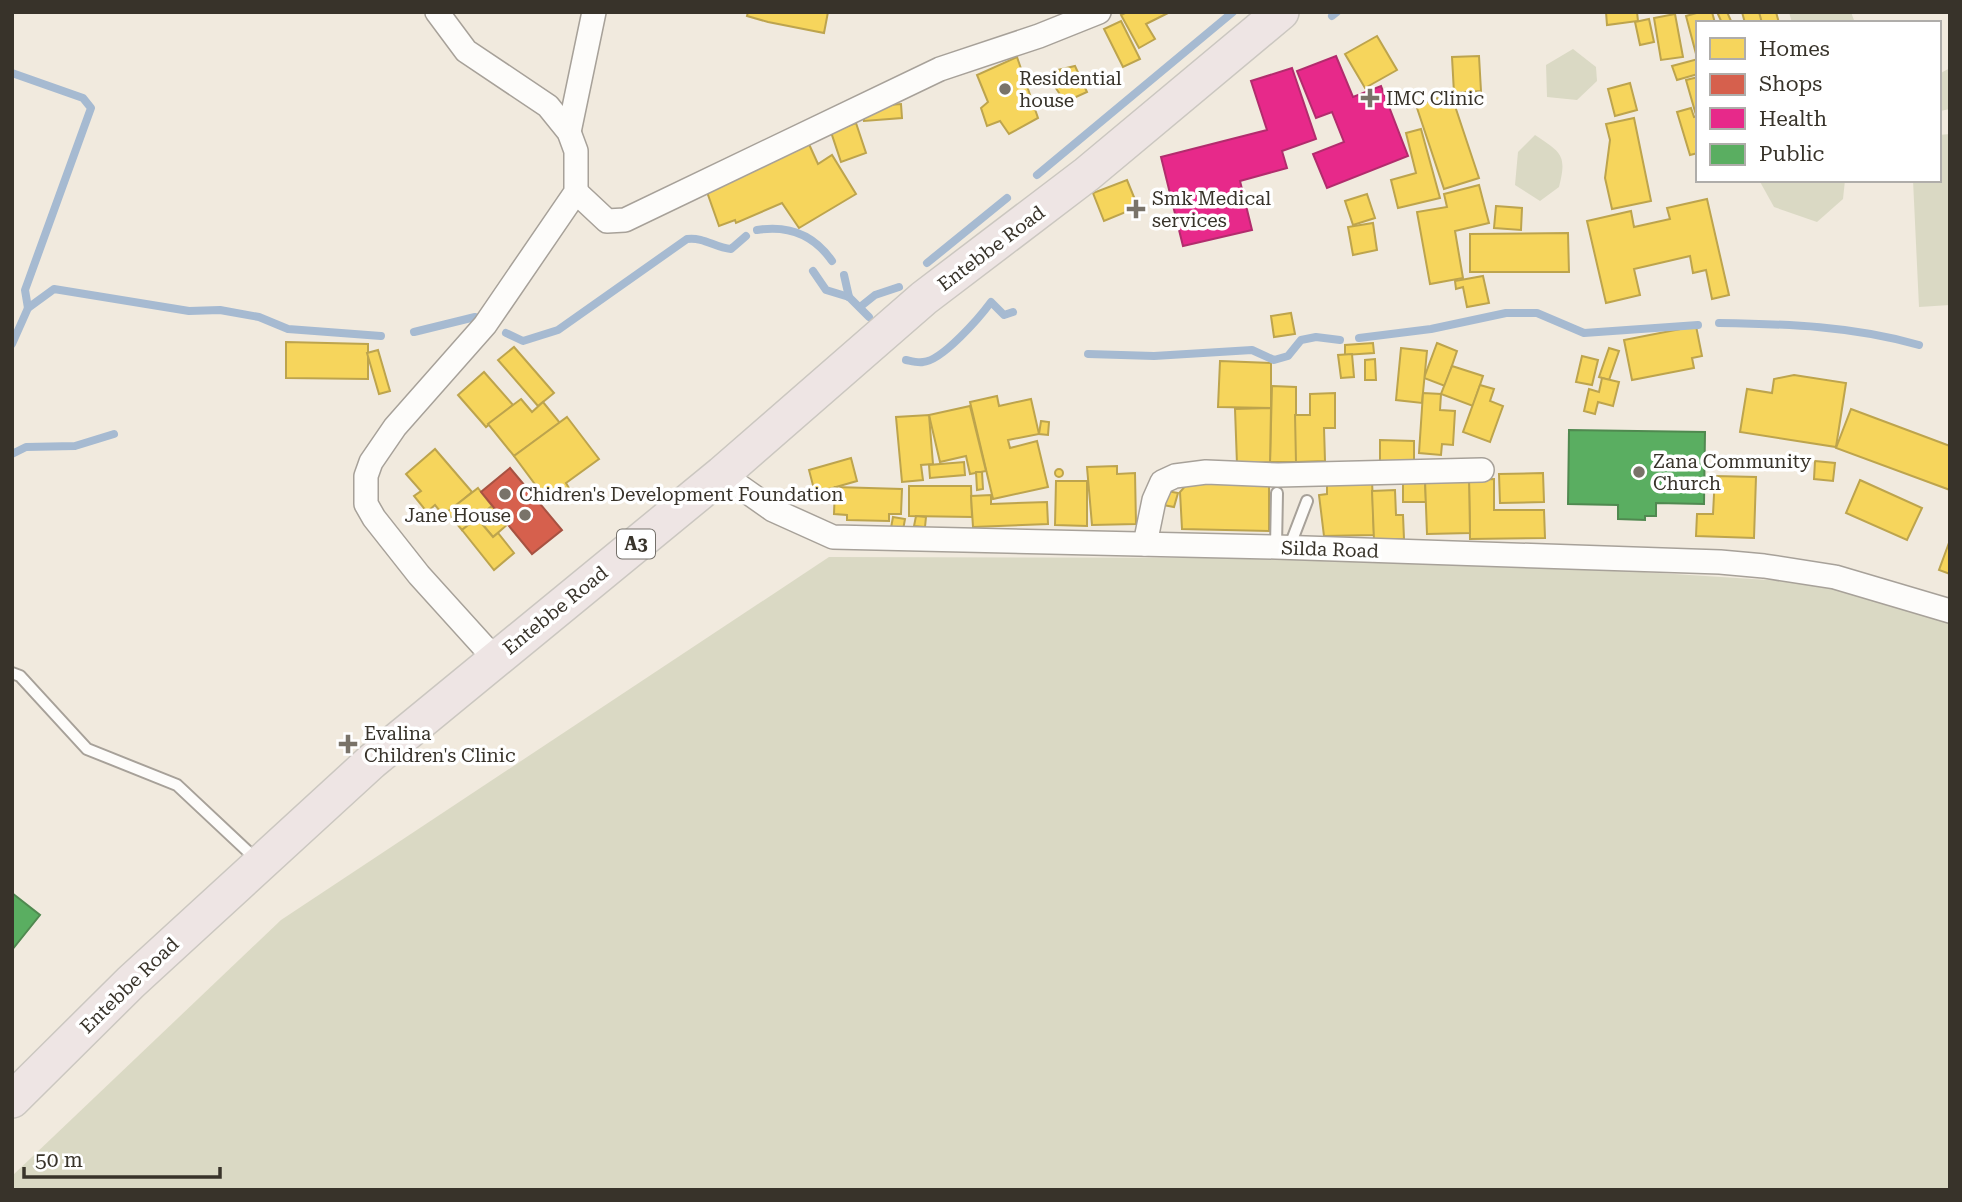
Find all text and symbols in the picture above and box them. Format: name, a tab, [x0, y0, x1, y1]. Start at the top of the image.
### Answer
legend	[1696, 21, 1941, 182]
text: Homes	[1759, 37, 1830, 61]
place label: Residential house	[1019, 67, 1122, 112]
text: Shops	[1759, 72, 1822, 96]
marker: Residential house	[997, 81, 1013, 97]
place label: IMC Clinic	[1386, 87, 1484, 110]
marker: IMC Clinic	[1360, 88, 1380, 108]
text: Health	[1759, 107, 1827, 131]
text: Public	[1759, 142, 1825, 166]
place label: Smk Medical services	[1152, 187, 1271, 232]
marker: Smk Medical services	[1126, 199, 1146, 219]
street label: Entebbe Road	[933, 201, 1049, 296]
place label: Zana Community Church	[1653, 450, 1812, 495]
marker: Zana Community Church	[1631, 464, 1647, 480]
place label: Chidren's Development Foundation	[519, 483, 844, 506]
marker: Chidren's Development Foundation	[497, 486, 513, 502]
place label: Jane House	[404, 504, 511, 527]
marker: Jane House	[517, 507, 533, 523]
road number: A3	[617, 530, 655, 558]
street label: Silda Road	[1281, 536, 1379, 563]
street label: Entebbe Road	[498, 561, 612, 660]
place label: Evalina Children's Clinic	[364, 722, 516, 767]
marker: Evalina Children's Clinic	[338, 734, 358, 754]
street label: Entebbe Road	[75, 933, 183, 1038]
scale bar	[24, 1136, 220, 1180]
text: 50 m	[35, 1148, 83, 1172]

